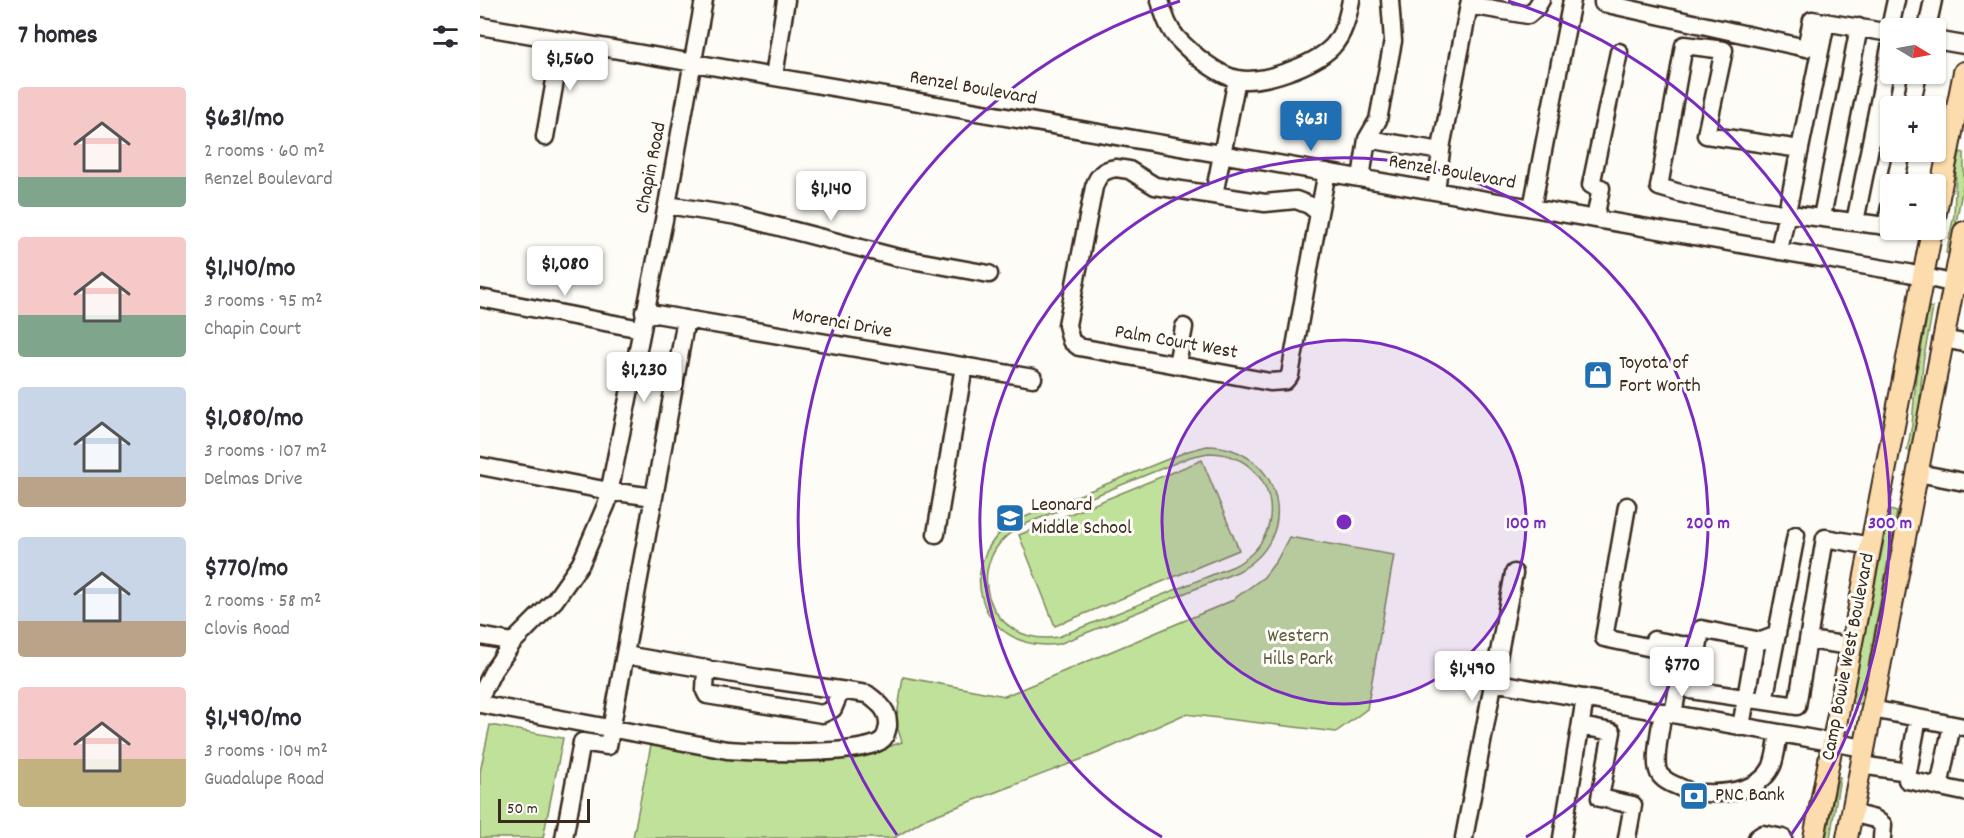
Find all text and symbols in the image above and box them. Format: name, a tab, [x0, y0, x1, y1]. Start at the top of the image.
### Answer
text: 7 homes	[18, 18, 98, 55]
north arrow	[1880, 18, 1946, 84]
map controls	[1880, 18, 1946, 240]
icon: filters	[429, 20, 462, 53]
pin: $1,560	[521, 41, 619, 92]
text: $1,560	[546, 46, 594, 74]
street label: Renzel Boulevard	[907, 64, 1039, 114]
button: +	[1880, 96, 1946, 162]
text: $631/mo	[204, 101, 284, 138]
pin: $631	[1275, 101, 1347, 152]
text: $631	[1294, 106, 1328, 134]
icon: home	[66, 111, 138, 183]
street label: Chapin Road	[629, 120, 675, 216]
text: 2 rooms · 60 m²	[204, 138, 325, 166]
street label: Renzel Boulevard	[1386, 148, 1518, 198]
text: Renzel Boulevard	[204, 166, 333, 194]
pin: $1,140	[782, 171, 880, 222]
button: −	[1880, 174, 1946, 240]
text: $1,140	[810, 176, 852, 204]
pin: $1,080	[516, 246, 614, 297]
text: $1,140/mo	[204, 251, 295, 288]
text: $1,080	[541, 251, 589, 279]
icon: home	[66, 261, 138, 333]
text: 3 rooms · 95 m²	[204, 288, 323, 316]
street label: Morenci Drive	[790, 301, 894, 347]
text: Chapin Court	[204, 316, 301, 344]
street label: Palm Court West	[1112, 318, 1240, 368]
place label: Toyota of Fort Worth	[1619, 350, 1701, 401]
pin: $1,230	[595, 352, 693, 403]
text: $1,230	[621, 357, 667, 385]
shop icon: Toyota of Fort Worth	[1582, 359, 1614, 391]
text: $1,080/mo	[204, 401, 303, 438]
icon: home	[66, 411, 138, 483]
text: 3 rooms · 107 m²	[204, 438, 327, 466]
text: Delmas Drive	[204, 466, 303, 494]
place label: Leonard Middle School	[1031, 492, 1132, 543]
school or university icon: Leonard Middle School	[994, 502, 1026, 534]
centre of rings	[1334, 512, 1354, 532]
text: 100 m	[1506, 512, 1546, 537]
text: 200 m	[1686, 512, 1730, 537]
text: 300 m	[1868, 512, 1912, 537]
text: $770/mo	[204, 551, 288, 588]
street label: Camp Bowie West Boulevard	[1815, 551, 1883, 763]
icon: home	[66, 561, 138, 633]
text: 2 rooms · 58 m²	[204, 588, 321, 616]
text: Clovis Road	[204, 616, 290, 644]
park label: Western Hills Park	[1263, 623, 1333, 674]
pin: $770	[1646, 647, 1718, 698]
pin: $1,490	[1423, 651, 1521, 702]
text: $770	[1664, 652, 1700, 680]
text: $1,490	[1449, 656, 1495, 684]
text: $1,490/mo	[204, 701, 302, 738]
icon: home	[66, 711, 138, 783]
text: 3 rooms · 104 m²	[204, 738, 328, 766]
text: Guadalupe Road	[204, 766, 324, 794]
bank icon: PNC Bank	[1678, 780, 1710, 812]
place label: PNC Bank	[1715, 782, 1785, 810]
scale bar	[498, 796, 590, 824]
text: 50 m	[507, 798, 538, 821]

